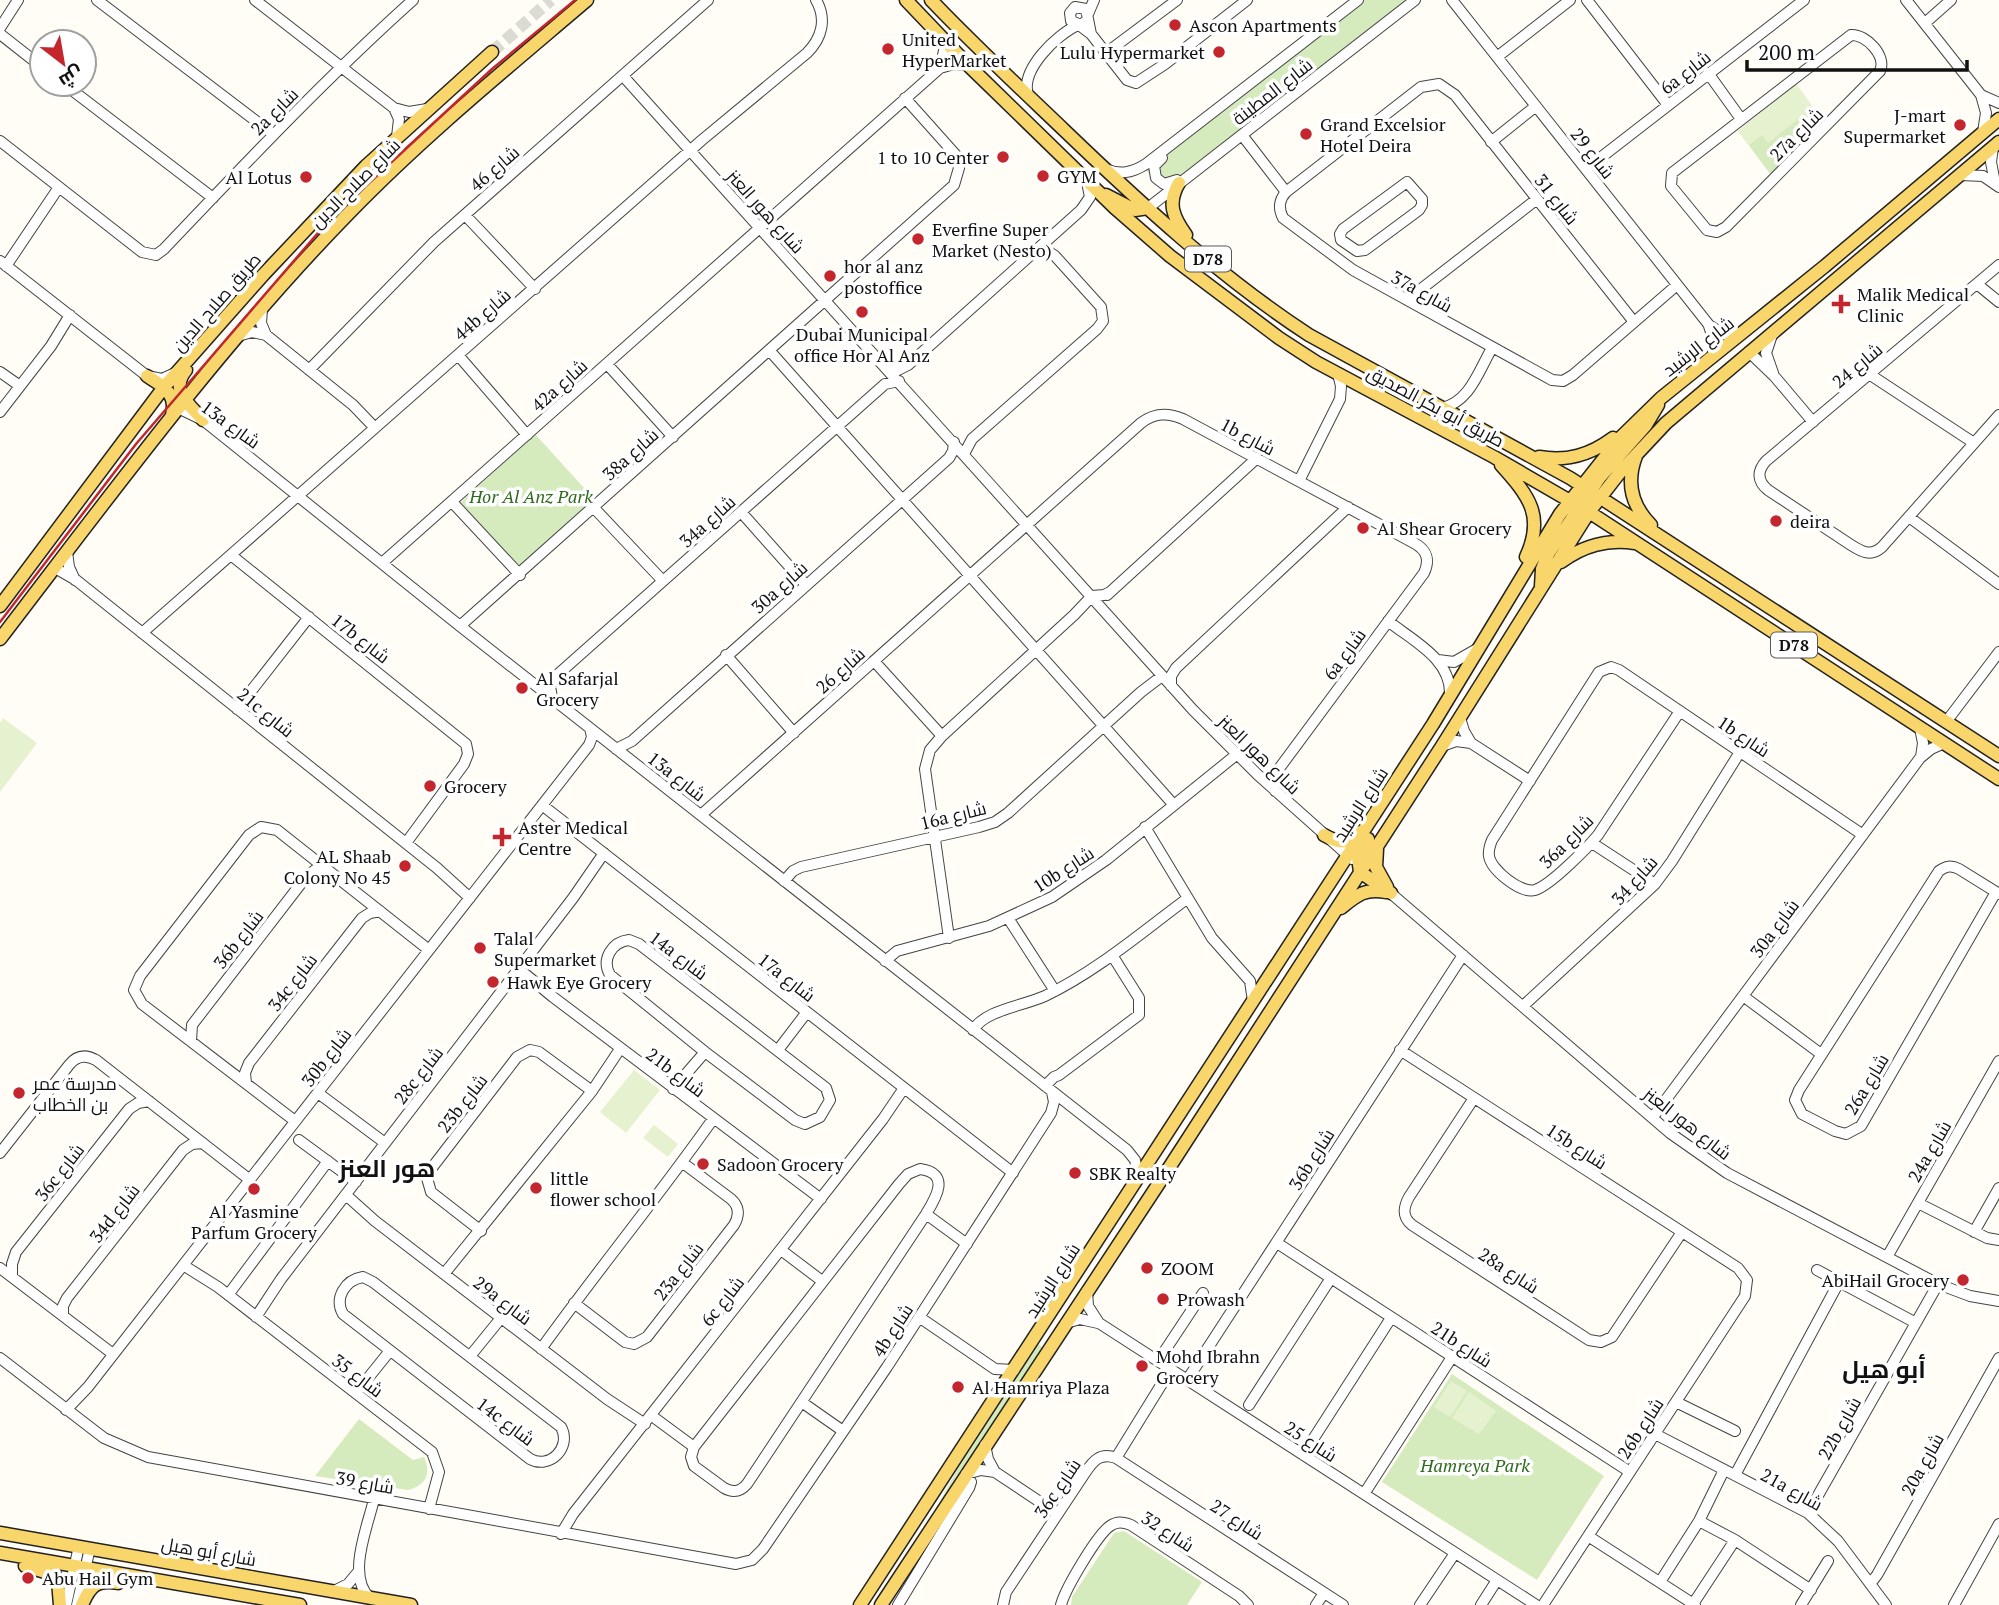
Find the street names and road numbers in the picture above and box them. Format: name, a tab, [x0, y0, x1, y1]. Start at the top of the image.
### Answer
street label: 6a شارع	[1655, 45, 1716, 100]
street label: شارع المطينة	[1227, 52, 1318, 131]
street label: 2a شارع	[245, 82, 304, 141]
street label: 27a شارع	[1764, 102, 1829, 167]
street label: شارع 29	[1565, 123, 1620, 184]
street label: شارع صلاح الدين	[305, 133, 406, 234]
street label: شارع 46	[464, 140, 525, 197]
street label: شارع هور العنز	[721, 163, 810, 259]
street label: شارع 31	[1529, 169, 1584, 230]
road number: D78	[1185, 246, 1231, 272]
street label: طريق صلاح الدين	[166, 247, 266, 357]
street label: 37a شارع	[1387, 264, 1457, 319]
street label: 44b شارع	[448, 283, 516, 346]
street label: شارع الرشيد	[1657, 311, 1739, 382]
street label: شارع 24	[1827, 337, 1888, 394]
street label: 42a شارع	[526, 353, 593, 417]
street label: طريق أبو بكر الصديق	[1363, 360, 1509, 453]
street label: 13a شارع	[196, 394, 265, 454]
street label: 1b شارع	[1216, 412, 1280, 461]
street label: 38a شارع	[597, 422, 664, 486]
street label: 34a شارع	[674, 489, 741, 553]
street label: 30a شارع	[746, 555, 813, 619]
street label: 17b شارع	[326, 608, 395, 669]
street label: 6a شارع	[1317, 624, 1372, 685]
road number: D78	[1771, 632, 1817, 658]
street label: شارع 26	[810, 642, 870, 699]
street label: 21c شارع	[232, 682, 300, 743]
street label: شارع هور العنز	[1212, 708, 1306, 800]
street label: 1b شارع	[1712, 710, 1775, 763]
street label: 13a شارع	[642, 746, 711, 807]
street label: شارع الرشيد	[1327, 762, 1394, 846]
street label: 16a شارع	[917, 795, 989, 836]
street label: 36a شارع	[1534, 809, 1599, 874]
street label: 10b شارع	[1028, 840, 1099, 898]
street label: شارع 34	[1606, 850, 1663, 910]
street label: 30a شارع	[1744, 894, 1805, 963]
street label: 36b شارع	[208, 905, 269, 974]
street label: 14a شارع	[644, 925, 713, 986]
street label: 17a شارع	[753, 947, 821, 1008]
street label: 34c شارع	[262, 948, 323, 1016]
street label: 30b شارع	[296, 1023, 357, 1092]
street label: 28c شارع	[388, 1041, 449, 1109]
street label: 21b شارع	[641, 1042, 710, 1103]
street label: 26a شارع	[1838, 1049, 1895, 1120]
street label: 23b شارع	[432, 1069, 493, 1138]
street label: شارع هور العنز	[1638, 1081, 1737, 1166]
street label: 24a شارع	[1902, 1116, 1957, 1187]
street label: 15b شارع	[1541, 1117, 1612, 1175]
street label: 36b شارع	[1283, 1124, 1340, 1195]
street label: 36c شارع	[29, 1138, 90, 1206]
street label: 34d شارع	[83, 1179, 145, 1248]
street label: 23a شارع	[648, 1237, 709, 1306]
street label: شارع الرشيد	[1019, 1238, 1086, 1322]
street label: 28a شارع	[1474, 1242, 1544, 1299]
street label: 29a شارع	[468, 1270, 537, 1331]
street label: 6c شارع	[695, 1271, 750, 1332]
street label: 4b شارع	[866, 1299, 919, 1362]
street label: 21b شارع	[1426, 1315, 1497, 1373]
street label: شارع 35	[327, 1348, 389, 1403]
street label: 14c شارع	[471, 1391, 540, 1451]
street label: 22b شارع	[1812, 1392, 1867, 1464]
street label: 26b شارع	[1611, 1393, 1669, 1464]
street label: شارع 25	[1279, 1415, 1342, 1468]
street label: 20a شارع	[1895, 1429, 1950, 1500]
street label: 36c شارع	[1028, 1454, 1086, 1523]
street label: 21a شارع	[1756, 1462, 1827, 1517]
street label: شارع 39	[334, 1465, 396, 1500]
street label: شارع 27	[1205, 1493, 1268, 1546]
street label: شارع 32	[1136, 1505, 1199, 1558]
street label: شارع أبو هيل	[160, 1531, 258, 1572]

